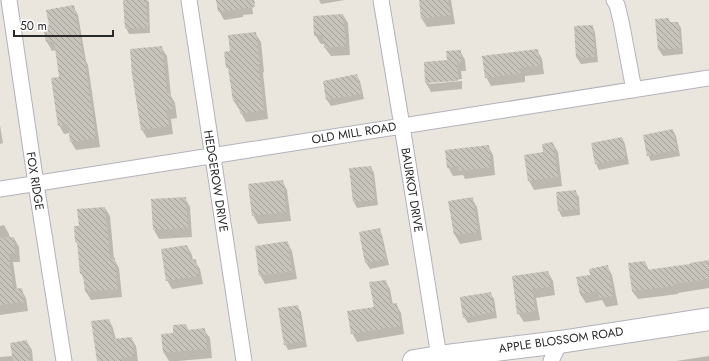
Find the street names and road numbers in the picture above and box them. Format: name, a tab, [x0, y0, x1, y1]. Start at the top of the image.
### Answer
street label: OLD MILL ROAD	[310, 117, 398, 149]
street label: HEDGEROW DRIVE	[199, 129, 233, 233]
street label: BAURKOT DRIVE	[396, 146, 428, 234]
street label: FOX RIDGE	[21, 150, 49, 212]
street label: APPLE BLOSSOM ROAD	[497, 322, 625, 358]

